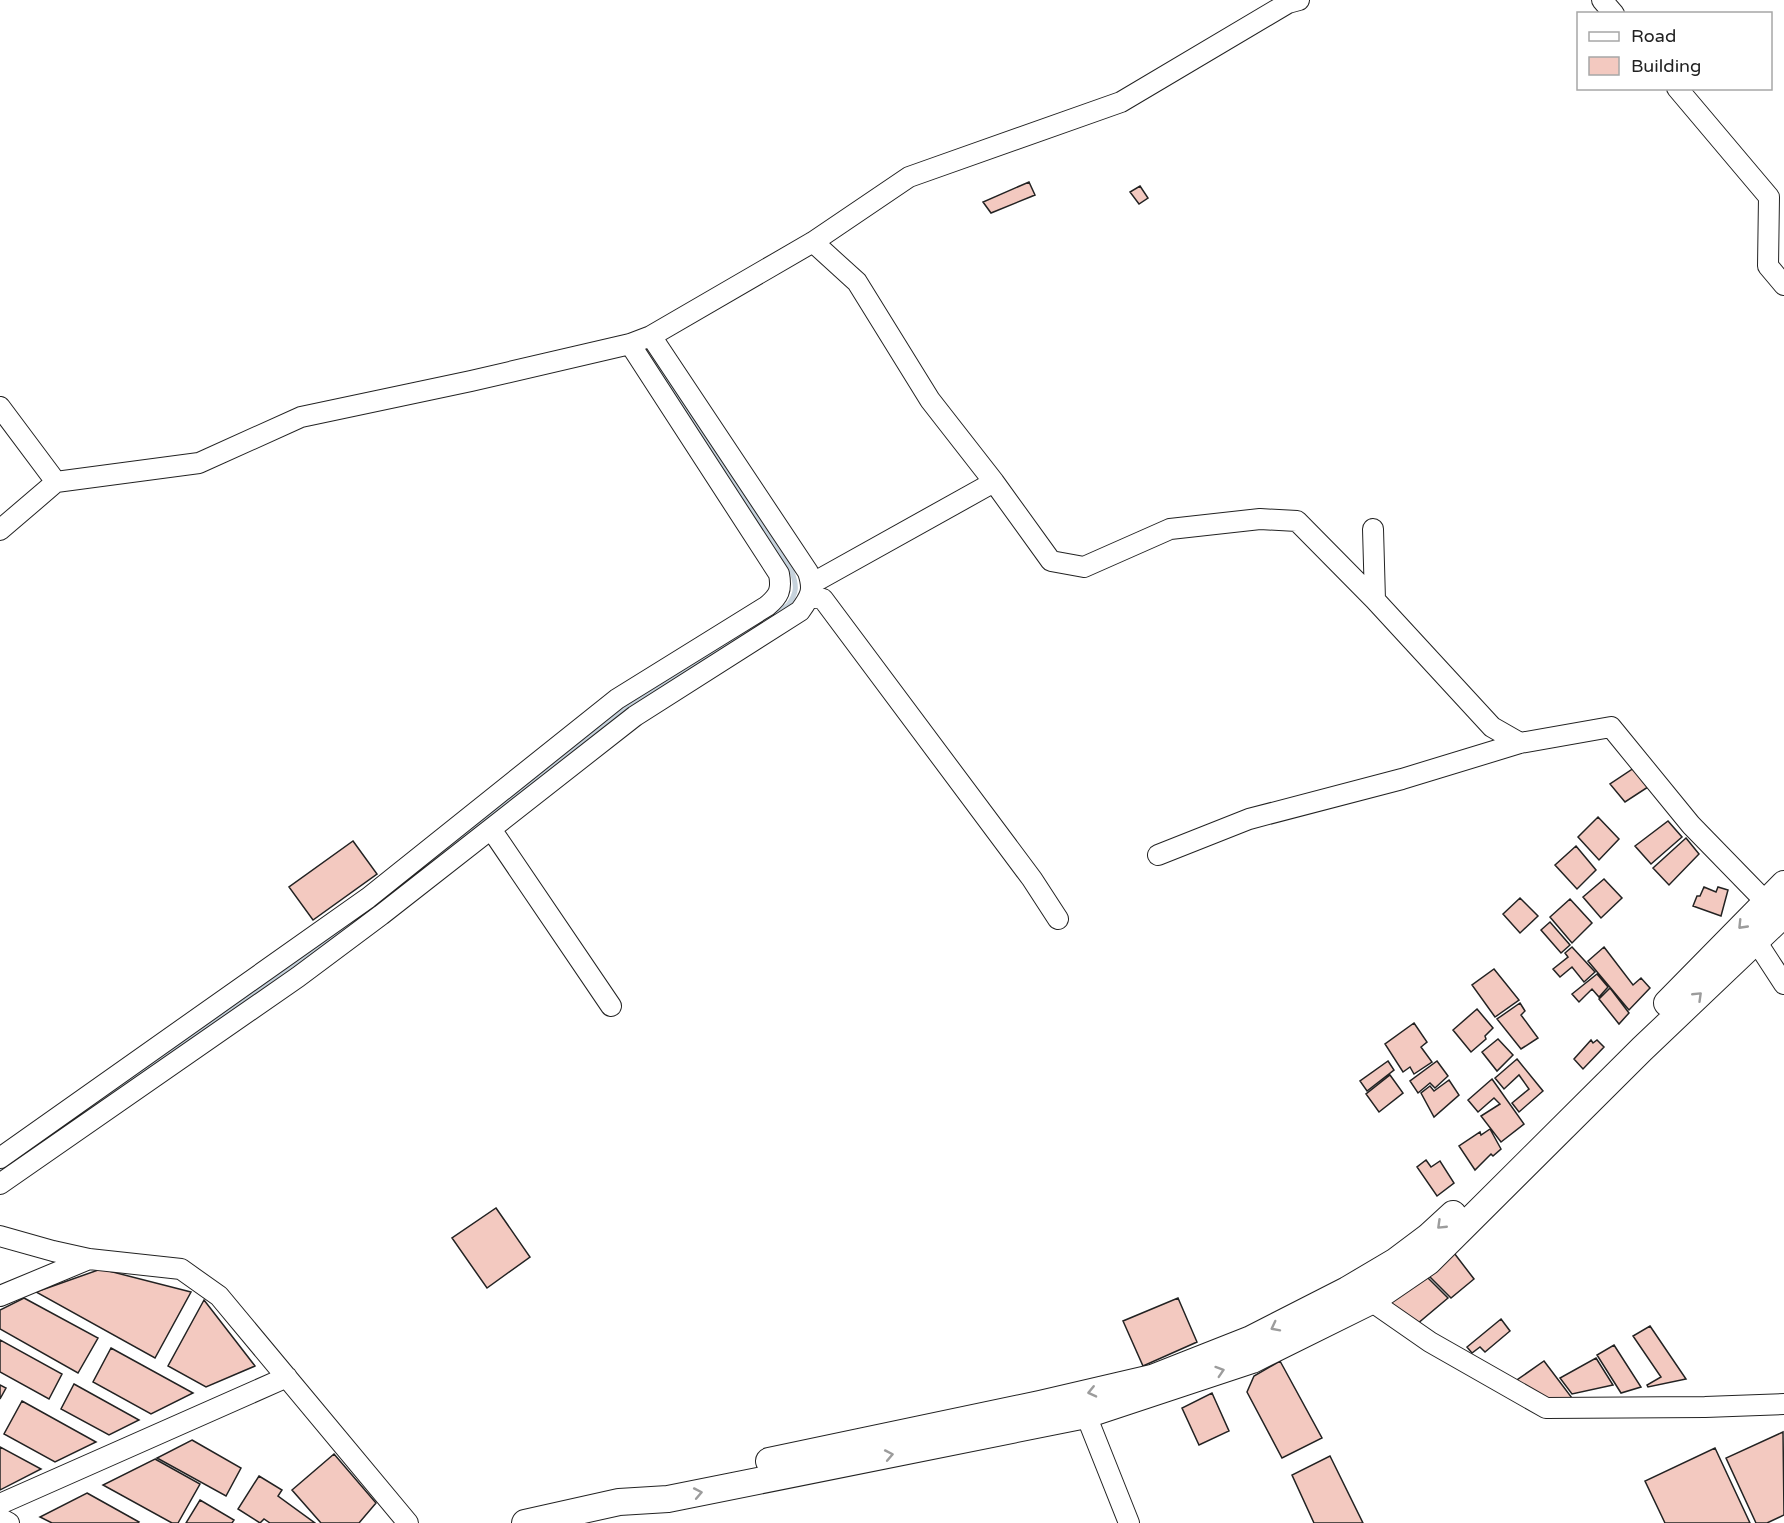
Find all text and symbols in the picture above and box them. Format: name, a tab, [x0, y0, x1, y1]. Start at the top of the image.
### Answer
legend	[1577, 12, 1772, 90]
text: Road	[1631, 25, 1676, 47]
text: Building	[1631, 55, 1701, 77]
one-way arrow	[1739, 918, 1750, 929]
one-way arrow	[1691, 993, 1702, 1004]
one-way arrow	[1437, 1218, 1448, 1229]
one-way arrow	[1271, 1320, 1281, 1331]
one-way arrow	[1214, 1366, 1225, 1378]
one-way arrow	[1087, 1385, 1097, 1398]
one-way arrow	[883, 1449, 893, 1462]
one-way arrow	[692, 1487, 702, 1500]

